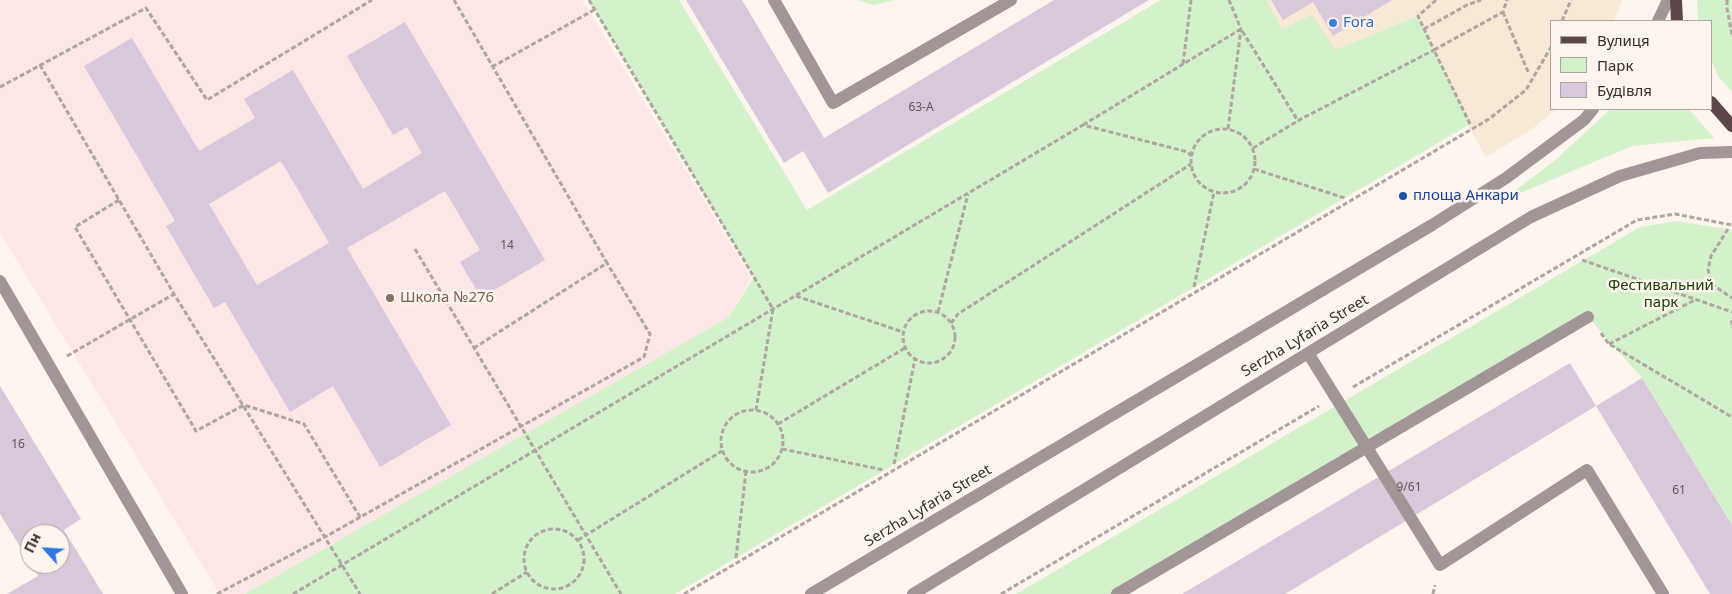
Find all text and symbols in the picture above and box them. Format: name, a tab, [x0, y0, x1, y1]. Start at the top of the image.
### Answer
place label: Fora	[1343, 14, 1374, 32]
marker: Fora	[1327, 17, 1339, 29]
legend	[1550, 20, 1712, 110]
text: Вулиця	[1597, 30, 1650, 50]
text: Парк	[1597, 55, 1633, 75]
text: Будівля	[1597, 80, 1652, 100]
house number: 63-А	[908, 101, 934, 115]
place label: площа Анкари	[1413, 187, 1519, 205]
marker: площа Анкари	[1397, 190, 1409, 202]
house number: 14	[500, 239, 514, 253]
park label: Фестивальний парк	[1608, 277, 1714, 312]
place label: Школа №276	[400, 289, 494, 307]
street label: Serzha Lyfaria Street	[1238, 291, 1372, 381]
marker: Школа №276	[384, 292, 396, 304]
house number: 16	[11, 438, 25, 452]
street label: Serzha Lyfaria Street	[861, 461, 995, 551]
house number: 9/61	[1396, 481, 1422, 495]
house number: 61	[1672, 484, 1686, 498]
north arrow	[20, 524, 70, 574]
text: Пн	[19, 530, 45, 556]

